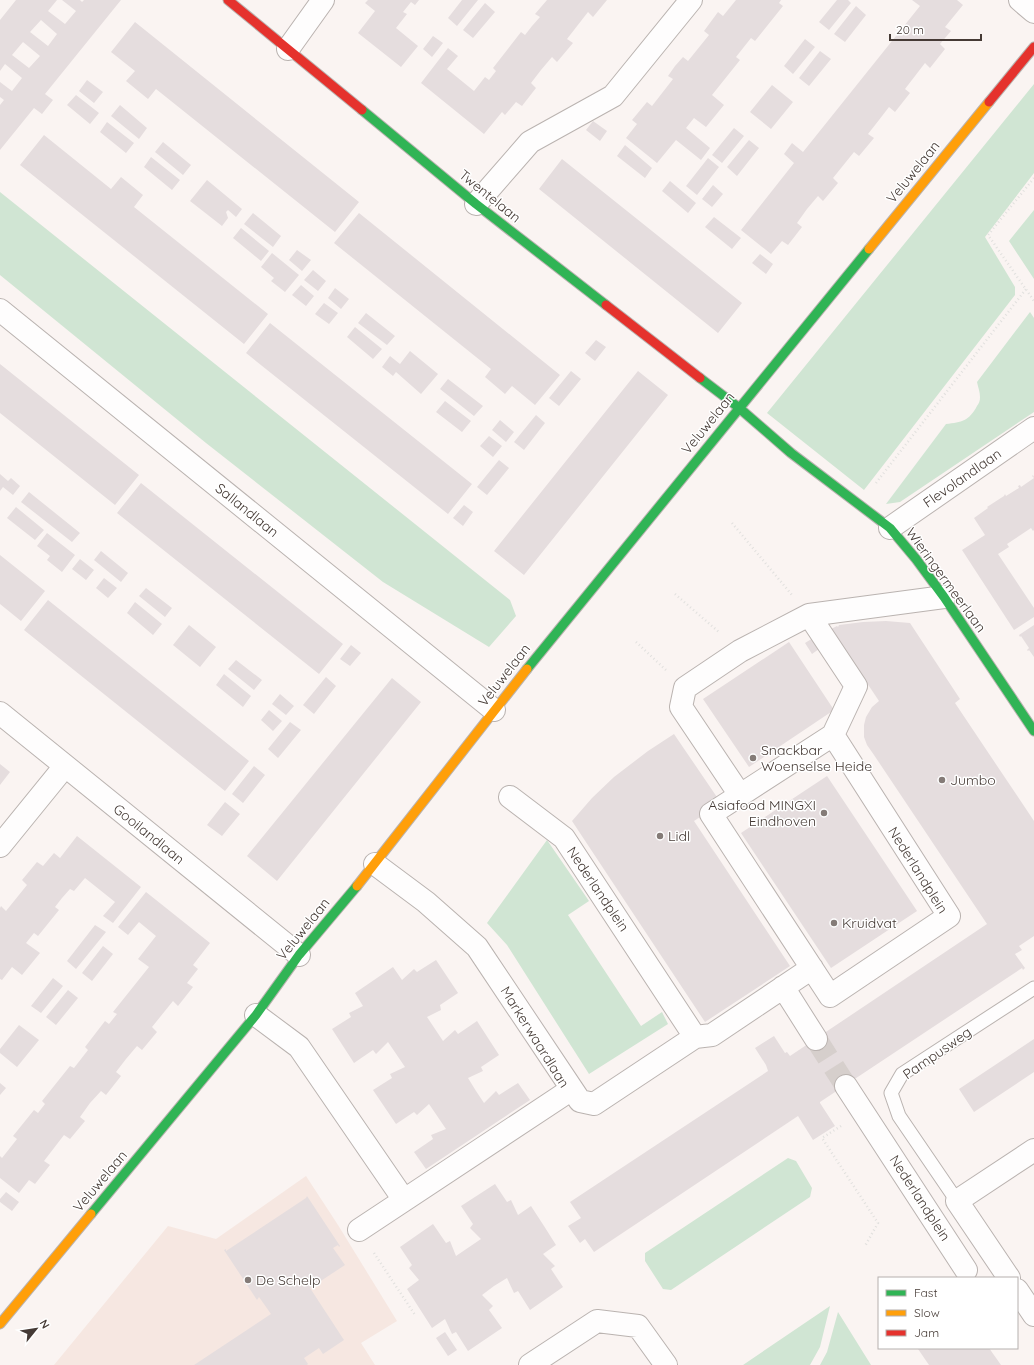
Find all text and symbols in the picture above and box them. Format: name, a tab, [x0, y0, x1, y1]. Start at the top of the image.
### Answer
scale bar	[890, 16, 981, 42]
text: 20 m	[896, 22, 924, 37]
street label: Veluwelaan	[882, 137, 944, 207]
street label: Twentelaan	[455, 166, 525, 226]
street label: Veluwelaan	[677, 388, 739, 458]
street label: Flevolandlaan	[919, 444, 1005, 512]
street label: Sallandlaan	[212, 479, 282, 541]
street label: Wieringermeerlaan	[902, 524, 990, 636]
street label: Veluwelaan	[474, 640, 534, 710]
place label: Snackbar Woenselse Heide	[761, 741, 872, 775]
marker: Snackbar Woenselse Heide	[748, 753, 758, 763]
place label: Jumbo	[950, 771, 996, 789]
marker: Jumbo	[937, 775, 947, 785]
place label: Asiafood MINGXI Eindhoven	[708, 796, 816, 830]
street label: Gooilandlaan	[110, 800, 188, 868]
marker: Asiafood MINGXI Eindhoven	[819, 808, 829, 818]
street label: Nederlandplein	[884, 823, 952, 917]
place label: Lidl	[668, 827, 690, 845]
marker: Lidl	[655, 831, 665, 841]
street label: Nederlandplein	[563, 843, 633, 935]
street label: Veluwelaan	[272, 894, 334, 964]
place label: Kruidvat	[842, 914, 897, 932]
marker: Kruidvat	[829, 918, 839, 928]
street label: Markerwaardlaan	[497, 983, 573, 1091]
street label: Pampusweg	[899, 1023, 975, 1083]
street label: Veluwelaan	[69, 1147, 131, 1215]
street label: Nederlandplein	[886, 1152, 954, 1244]
place label: De Schelp	[256, 1271, 321, 1289]
marker: De Schelp	[243, 1275, 253, 1285]
legend	[878, 1277, 1018, 1349]
text: Fast	[914, 1285, 938, 1300]
text: Slow	[914, 1305, 940, 1320]
north arrow	[16, 1309, 56, 1349]
text: N	[37, 1317, 53, 1331]
text: Jam	[914, 1325, 939, 1340]

